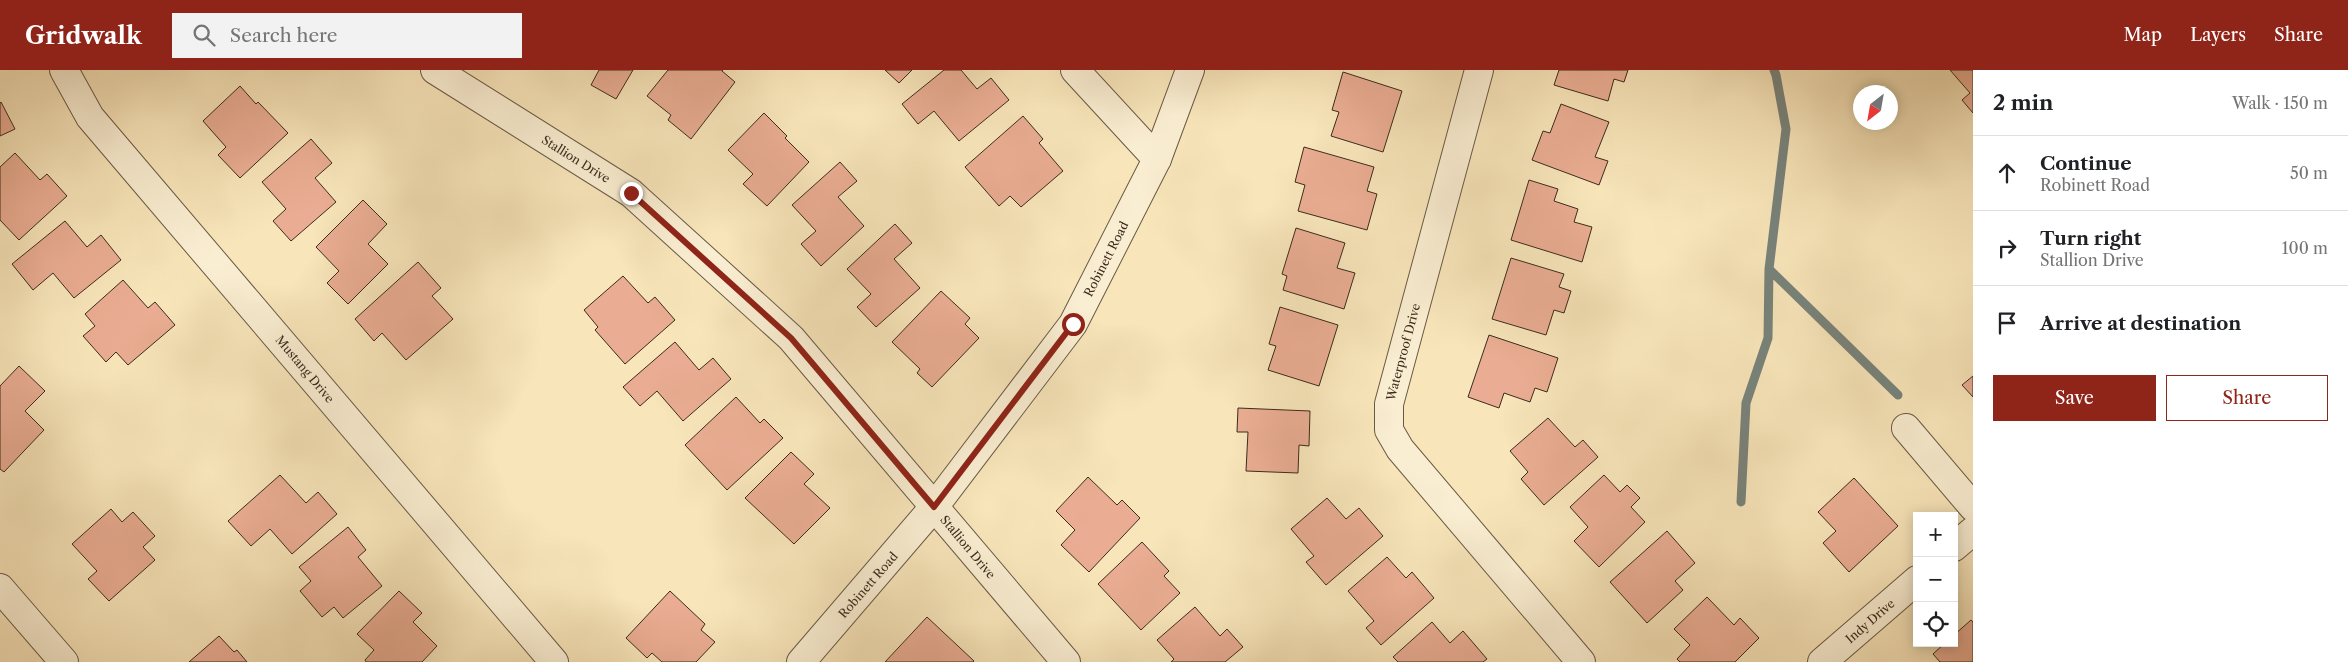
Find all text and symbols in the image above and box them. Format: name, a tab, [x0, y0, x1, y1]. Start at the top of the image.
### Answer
search box	[172, 13, 522, 58]
text: Gridwalk	[25, 21, 142, 50]
icon: search	[190, 21, 218, 49]
text: Search here	[230, 24, 338, 47]
text: Map	[2124, 24, 2162, 46]
text: Layers	[2190, 24, 2246, 46]
text: Share	[2274, 24, 2323, 46]
north arrow	[1853, 85, 1898, 130]
text: 2 min	[1993, 90, 2053, 115]
text: Walk · 150 m	[2232, 93, 2328, 113]
street label: Stallion Drive	[539, 132, 613, 186]
text: Continue	[2040, 152, 2132, 175]
icon: ahead	[1993, 159, 2021, 187]
text: 50 m	[2290, 163, 2328, 183]
text: Robinett Road	[2040, 175, 2150, 195]
route end	[620, 182, 643, 205]
street label: Robinett Road	[1081, 218, 1132, 299]
text: Turn right	[2040, 227, 2141, 250]
icon: right	[1993, 234, 2021, 262]
text: 100 m	[2282, 238, 2328, 258]
text: Stallion Drive	[2040, 250, 2144, 270]
street label: Waterproof Drive	[1383, 301, 1423, 403]
icon: arrive	[1993, 309, 2021, 337]
text: Arrive at destination	[2040, 312, 2241, 335]
route start	[1062, 313, 1085, 336]
street label: Mustang Drive	[272, 332, 338, 406]
button: Save	[1993, 375, 2156, 421]
button: Share	[2166, 375, 2328, 421]
street label: Stallion Drive	[937, 512, 999, 582]
map controls	[1913, 512, 1958, 647]
button: +	[1913, 512, 1958, 557]
street label: Robinett Road	[835, 548, 901, 621]
button: −	[1913, 557, 1958, 602]
street label: Indy Drive	[1842, 596, 1898, 646]
button: locate	[1913, 602, 1958, 647]

